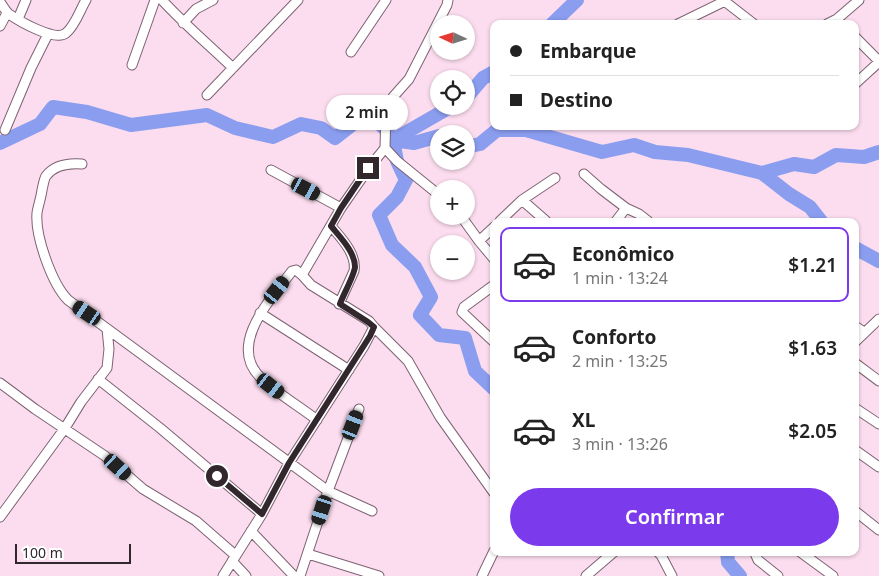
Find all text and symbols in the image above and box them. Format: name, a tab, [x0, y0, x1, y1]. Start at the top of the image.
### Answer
north arrow	[430, 15, 475, 60]
map controls	[430, 15, 475, 280]
text: Embarque	[540, 38, 636, 64]
button: locate	[430, 70, 475, 115]
text: Destino	[540, 87, 613, 113]
callout: 2 min	[327, 96, 409, 130]
text: 2 min	[345, 101, 389, 123]
button: layers	[430, 125, 475, 170]
route end	[357, 157, 379, 179]
car	[289, 175, 322, 203]
button: +	[430, 180, 475, 225]
button: −	[430, 235, 475, 280]
text: Econômico	[572, 241, 674, 267]
icon: car	[512, 242, 557, 287]
text: $1.21	[788, 252, 837, 278]
text: 1 min · 13:24	[572, 267, 668, 289]
car	[261, 274, 292, 306]
car	[70, 298, 103, 328]
text: Conforto	[572, 324, 656, 350]
icon: car	[512, 325, 557, 370]
text: $1.63	[788, 335, 837, 361]
text: 2 min · 13:25	[572, 350, 668, 372]
car	[254, 371, 287, 401]
text: XL	[572, 407, 595, 433]
car	[340, 408, 365, 442]
icon: car	[512, 408, 557, 453]
text: $2.05	[788, 418, 837, 444]
text: 3 min · 13:26	[572, 433, 668, 455]
car	[101, 451, 134, 483]
route start	[206, 465, 228, 487]
button: Confirmar	[510, 488, 839, 546]
car	[310, 493, 333, 527]
scale bar	[15, 541, 131, 564]
text: 100 m	[22, 543, 63, 562]

